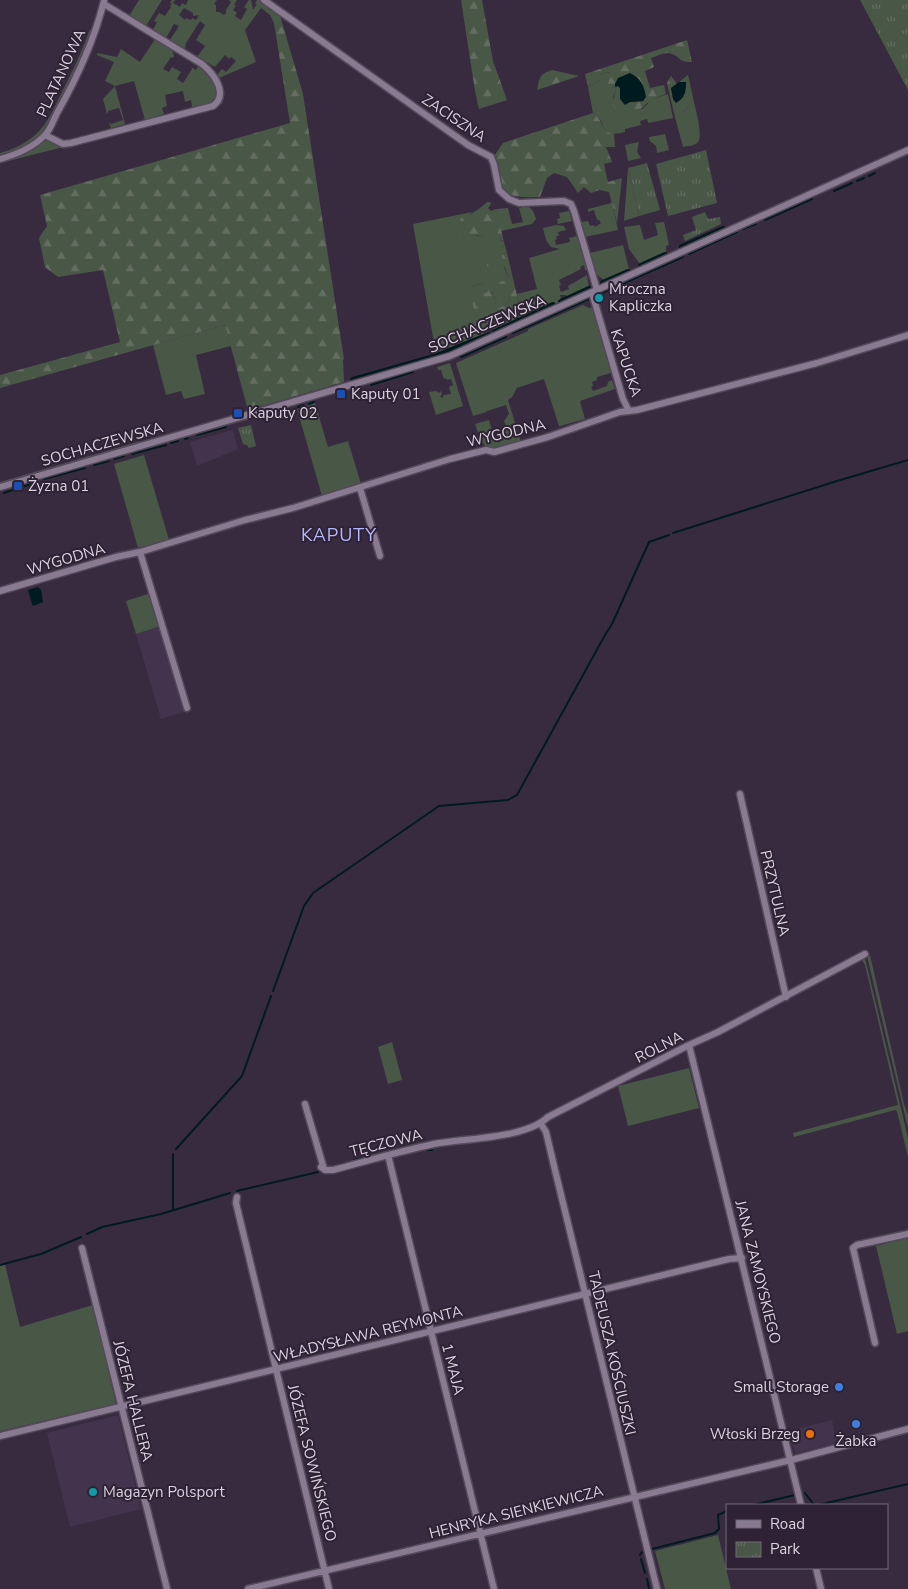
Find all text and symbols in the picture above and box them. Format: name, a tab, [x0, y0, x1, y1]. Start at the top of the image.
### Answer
street label: PLATANOWA	[32, 26, 90, 120]
street label: ZACISZNA	[418, 89, 490, 147]
place label: Mroczna Kapliczka	[609, 279, 672, 316]
street label: SOCHACZEWSKA	[425, 290, 549, 358]
marker: Mroczna Kapliczka	[593, 292, 605, 304]
street label: KAPUCKA	[606, 326, 646, 400]
place label: Kaputy 01	[351, 384, 420, 404]
marker: Kaputy 01	[335, 388, 347, 400]
place label: Kaputy 02	[248, 403, 317, 423]
marker: Kaputy 02	[232, 407, 244, 419]
street label: WYGODNA	[465, 414, 548, 452]
street label: SOCHACZEWSKA	[39, 417, 165, 471]
place label: Żyzna 01	[28, 476, 89, 496]
marker: Żyzna 01	[12, 480, 24, 492]
district label: KAPUTY	[301, 523, 377, 547]
street label: WYGODNA	[25, 538, 107, 580]
street label: PRZYTULNA	[755, 848, 795, 938]
street label: ROLNA	[631, 1026, 687, 1068]
street label: TĘCZOWA	[348, 1124, 424, 1162]
street label: JANA ZAMOYSKIEGO	[730, 1197, 785, 1346]
street label: TADEUSZA KOŚCIUSZKI	[583, 1269, 642, 1437]
street label: WŁADYSŁAWA REYMONTA	[271, 1301, 465, 1367]
street label: JÓZEFA HALLERA	[108, 1337, 159, 1464]
street label: 1 MAJA	[437, 1341, 469, 1397]
place label: Small Storage	[734, 1377, 829, 1397]
street label: JÓZEFA SOWIŃSKIEGO	[283, 1381, 342, 1544]
marker: Small Storage	[833, 1381, 845, 1393]
marker: Żabka	[850, 1418, 862, 1430]
place label: Włoski Brzeg	[710, 1424, 800, 1444]
marker: Włoski Brzeg	[804, 1428, 816, 1440]
place label: Żabka	[836, 1431, 876, 1451]
street label: HENRYKA SIENKIEWICZA	[427, 1481, 605, 1543]
place label: Magazyn Polsport	[103, 1482, 225, 1502]
marker: Magazyn Polsport	[87, 1486, 99, 1498]
legend	[726, 1504, 888, 1569]
text: Road	[770, 1514, 805, 1534]
text: Park	[770, 1539, 800, 1559]

